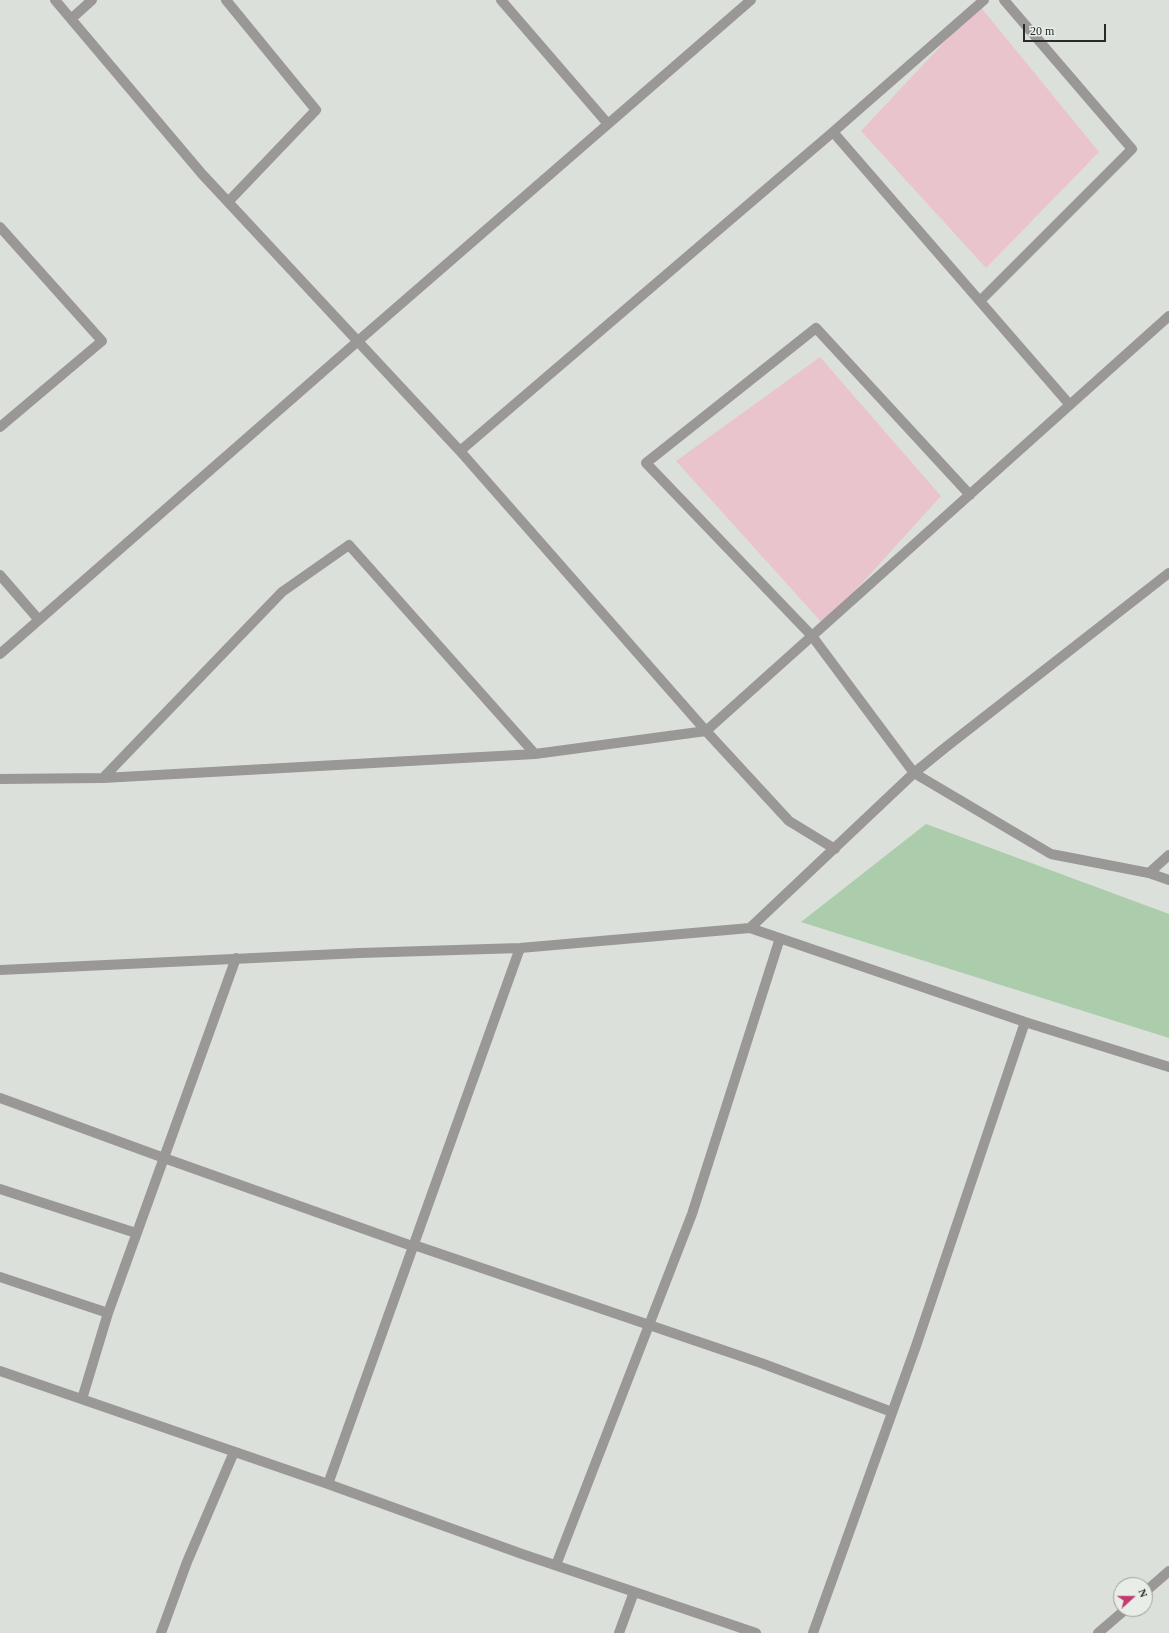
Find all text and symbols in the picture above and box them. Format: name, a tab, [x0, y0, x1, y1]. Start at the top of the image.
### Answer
scale bar	[1025, 16, 1108, 42]
text: 20 m	[1030, 24, 1054, 38]
north arrow	[1113, 1577, 1153, 1617]
text: N	[1136, 1587, 1150, 1599]

